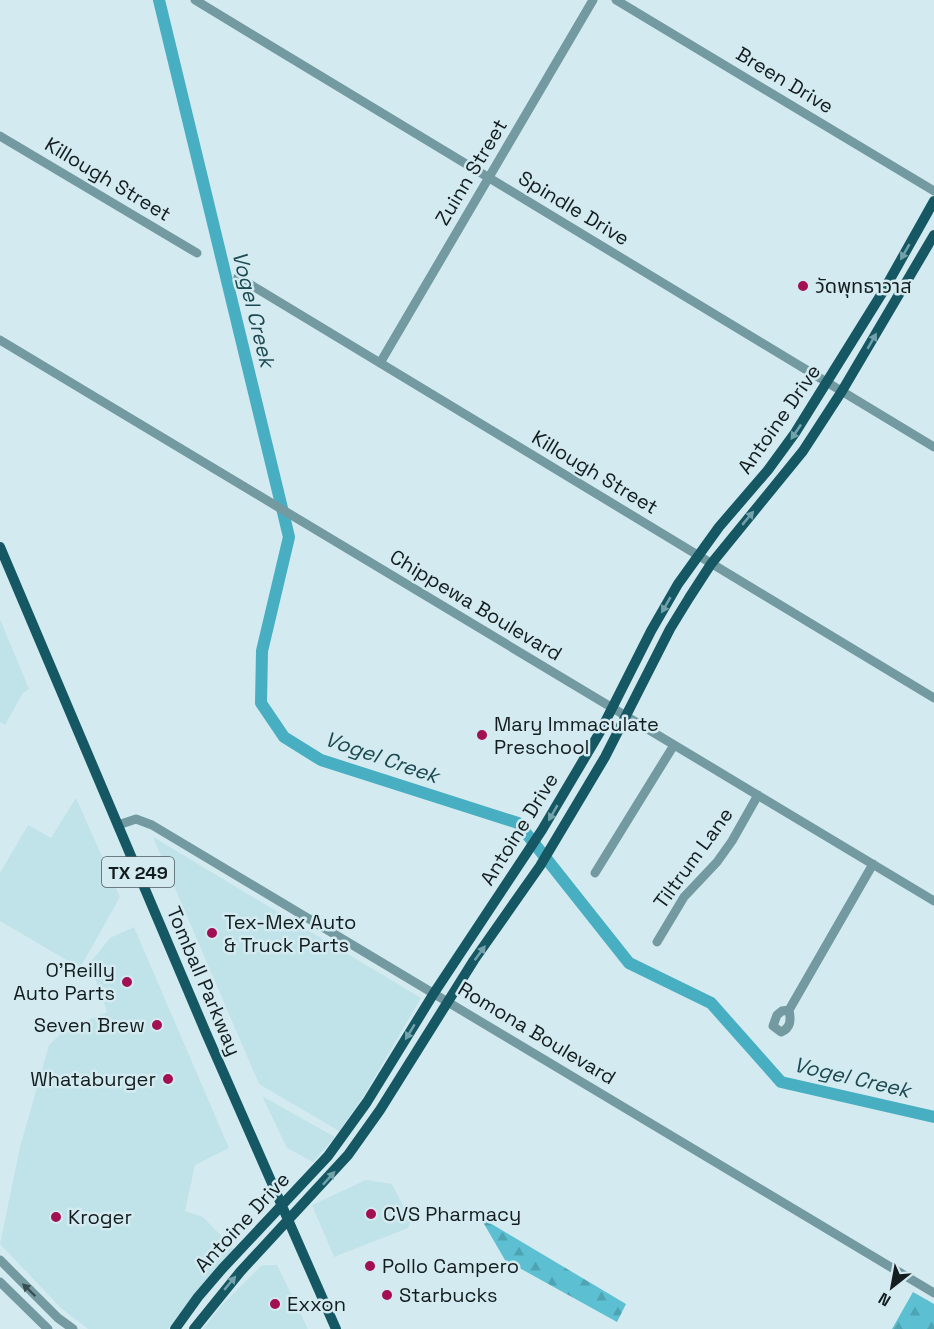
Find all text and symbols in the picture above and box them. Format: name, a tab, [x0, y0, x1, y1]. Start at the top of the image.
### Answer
street label: Breen Drive	[731, 41, 839, 119]
street label: Zuinn Street	[429, 114, 513, 230]
street label: Killough Street	[40, 131, 176, 227]
street label: Spindle Drive	[514, 165, 634, 251]
one-way arrow	[900, 244, 910, 261]
water label: Vogel Creek	[227, 248, 282, 373]
place label: วัดพุทธาวาส	[815, 273, 912, 299]
marker: วัดพุทธาวาส	[796, 279, 810, 293]
one-way arrow	[866, 333, 877, 349]
street label: Antoine Drive	[732, 359, 826, 479]
one-way arrow	[790, 423, 802, 439]
street label: Killough Street	[527, 424, 663, 520]
one-way arrow	[741, 511, 754, 526]
street label: Chippewa Boulevard	[385, 543, 567, 667]
one-way arrow	[661, 597, 672, 613]
place label: Mary Immaculate Preschool	[494, 711, 659, 760]
water label: Vogel Creek	[321, 725, 445, 790]
marker: Mary Immaculate Preschool	[475, 728, 489, 742]
street label: Antoine Drive	[474, 768, 564, 890]
street label: Tiltrum Lane	[647, 802, 739, 914]
one-way arrow	[547, 805, 558, 821]
road number: TX 249	[102, 857, 174, 887]
street label: Tomball Parkway	[161, 902, 247, 1060]
place label: Tex-Mex Auto & Truck Parts	[224, 909, 356, 958]
marker: Tex-Mex Auto & Truck Parts	[205, 926, 219, 940]
one-way arrow	[474, 945, 486, 961]
place label: O'Reilly Auto Parts	[13, 957, 115, 1006]
marker: O'Reilly Auto Parts	[120, 975, 134, 989]
street label: Romona Boulevard	[453, 976, 621, 1090]
place label: Seven Brew	[34, 1012, 145, 1038]
marker: Seven Brew	[150, 1018, 164, 1032]
one-way arrow	[404, 1024, 415, 1040]
water label: Vogel Creek	[791, 1050, 916, 1104]
place label: Whataburger	[30, 1066, 156, 1092]
marker: Whataburger	[161, 1072, 175, 1086]
street label: Antoine Drive	[189, 1166, 295, 1278]
one-way arrow	[322, 1170, 336, 1185]
place label: CVS Pharmacy	[383, 1201, 521, 1227]
place label: Kroger	[68, 1204, 132, 1230]
marker: CVS Pharmacy	[364, 1207, 378, 1221]
marker: Kroger	[49, 1210, 63, 1224]
place label: Pollo Campero	[382, 1253, 519, 1279]
north arrow	[862, 1257, 922, 1317]
marker: Pollo Campero	[363, 1259, 377, 1273]
one-way arrow	[223, 1276, 236, 1291]
place label: Starbucks	[399, 1282, 498, 1308]
one-way arrow	[22, 1283, 36, 1297]
marker: Starbucks	[380, 1288, 394, 1302]
text: N	[875, 1288, 895, 1311]
place label: Exxon	[287, 1291, 346, 1317]
marker: Exxon	[268, 1297, 282, 1311]

